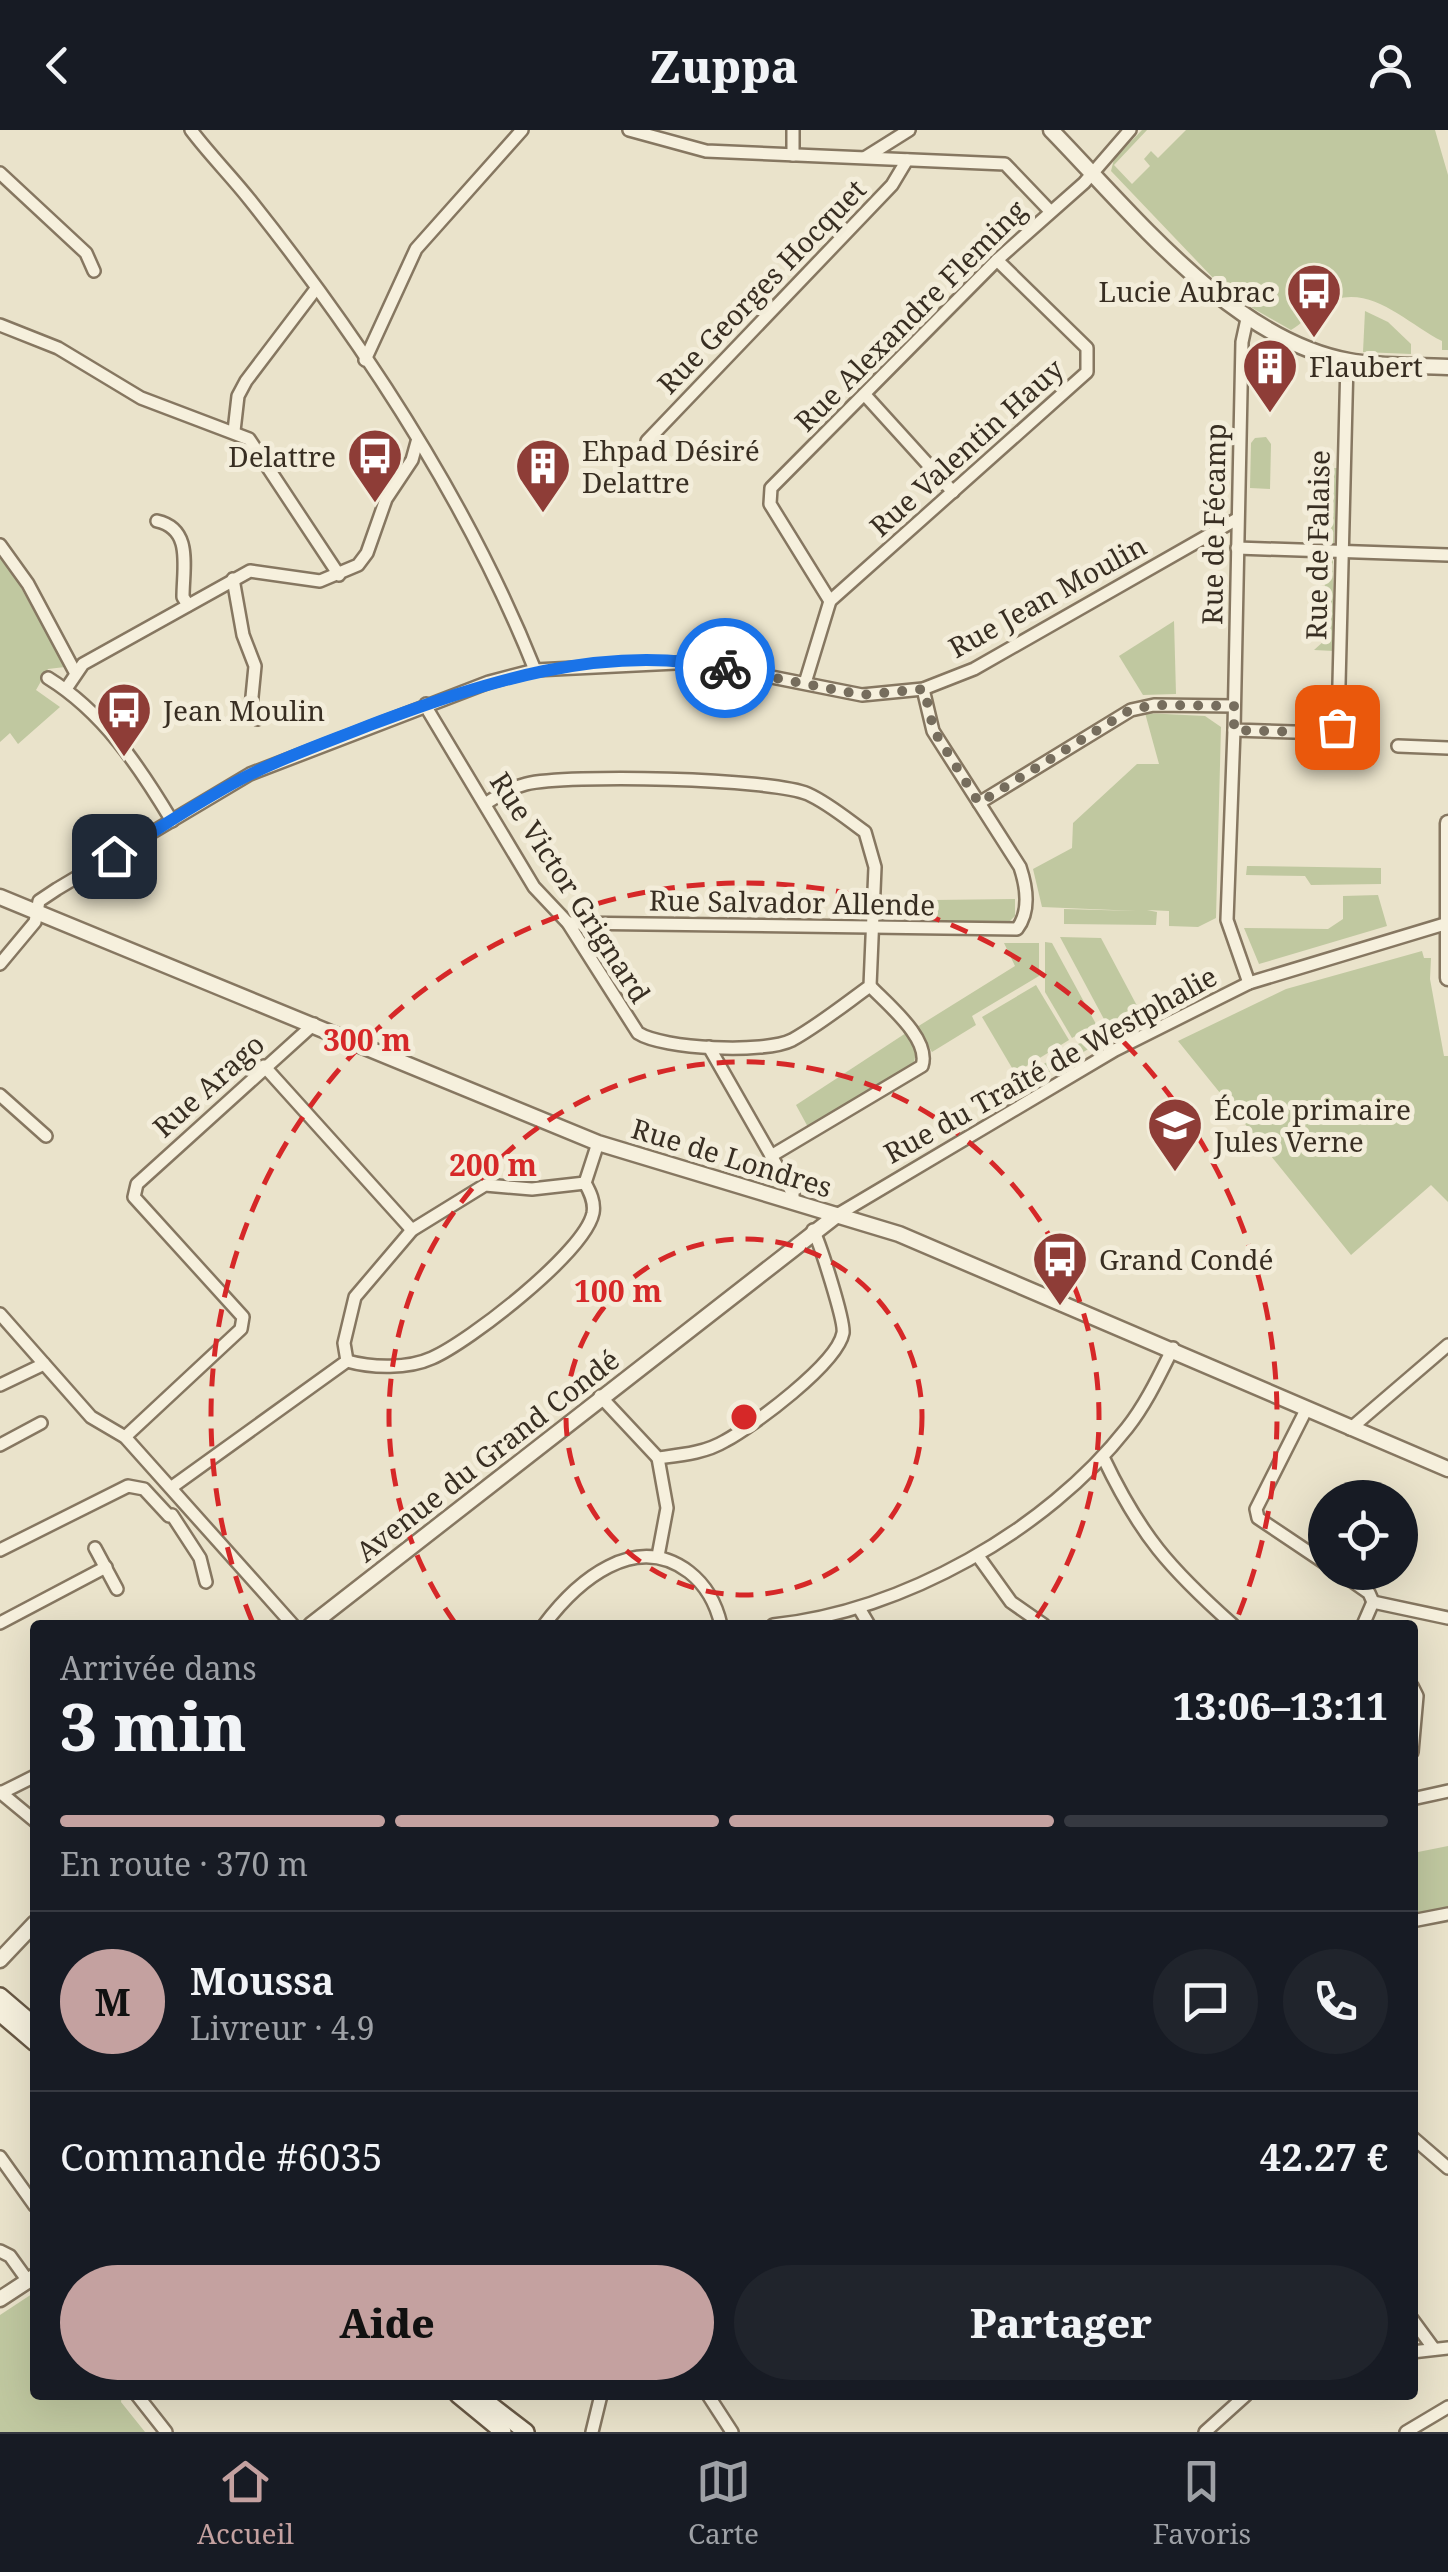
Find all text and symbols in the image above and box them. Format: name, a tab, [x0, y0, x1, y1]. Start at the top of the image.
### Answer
text: Zuppa	[650, 35, 798, 96]
icon: back	[30, 38, 85, 93]
icon: person	[1363, 38, 1418, 93]
street label: Rue Georges Hocquet	[648, 170, 874, 402]
street label: Rue Alexandre Fleming	[786, 191, 1034, 439]
bus stop icon: Lucie Aubrac	[1284, 261, 1344, 340]
place label: Lucie Aubrac	[1098, 272, 1275, 310]
building icon: Flaubert	[1240, 336, 1300, 415]
place label: Flaubert	[1309, 347, 1423, 385]
street label: Rue Valentin Hauy	[861, 350, 1071, 544]
street label: Rue de Fécamp	[1192, 423, 1234, 625]
bus stop icon: Delattre	[345, 426, 405, 505]
place label: Ehpad Désiré Delattre	[582, 431, 760, 501]
building icon: Ehpad Désiré Delattre	[513, 436, 573, 515]
place label: Delattre	[228, 437, 336, 475]
street label: Rue de Falaise	[1296, 450, 1338, 640]
street label: Rue Jean Moulin	[941, 526, 1153, 666]
courier	[675, 618, 775, 718]
icon: bike	[698, 641, 753, 696]
bus stop icon: Jean Moulin	[94, 680, 154, 759]
pin	[1295, 685, 1380, 770]
place label: Jean Moulin	[162, 691, 325, 729]
icon: bag	[1310, 700, 1365, 755]
street label: Rue Victor Grignard	[482, 764, 660, 1010]
pin	[72, 814, 157, 899]
icon: home	[87, 829, 142, 884]
street label: Rue Salvador Allende	[649, 881, 935, 923]
street label: Rue du Traîté de Westphalie	[877, 956, 1223, 1172]
text: 300 m	[323, 1019, 411, 1060]
street label: Rue Arago	[144, 1025, 272, 1145]
place label: École primaire Jules Verne	[1213, 1090, 1411, 1160]
school or university icon: École primaire Jules Verne	[1145, 1095, 1205, 1174]
street label: Rue de Londres	[627, 1108, 837, 1206]
text: 200 m	[449, 1144, 537, 1185]
bus stop icon: Grand Condé	[1030, 1229, 1090, 1308]
place label: Grand Condé	[1099, 1240, 1274, 1278]
text: 100 m	[574, 1270, 662, 1311]
street label: Avenue du Grand Condé	[348, 1340, 626, 1570]
centre of rings	[726, 1399, 762, 1435]
map controls	[1308, 1480, 1418, 1590]
button: locate	[1308, 1480, 1418, 1590]
text: Arrivée dans	[60, 1646, 257, 1689]
text: 13:06–13:11	[1173, 1679, 1388, 1731]
text: 3 min	[60, 1682, 247, 1770]
text: En route · 370 m	[60, 1842, 308, 1885]
button: chat	[1153, 1949, 1258, 2054]
button: phone	[1283, 1949, 1388, 2054]
text: Moussa	[190, 1954, 334, 2006]
text: M	[94, 1975, 131, 2027]
text: Livreur · 4.9	[190, 2006, 375, 2049]
text: Commande #6035	[60, 2130, 383, 2182]
text: 42.27 €	[1260, 2130, 1388, 2182]
button: Aide	[60, 2265, 714, 2380]
button: Partager	[734, 2265, 1388, 2380]
tab: Accueil	[197, 2454, 294, 2552]
tab: Carte	[688, 2454, 759, 2552]
tab: Favoris	[1153, 2454, 1251, 2552]

